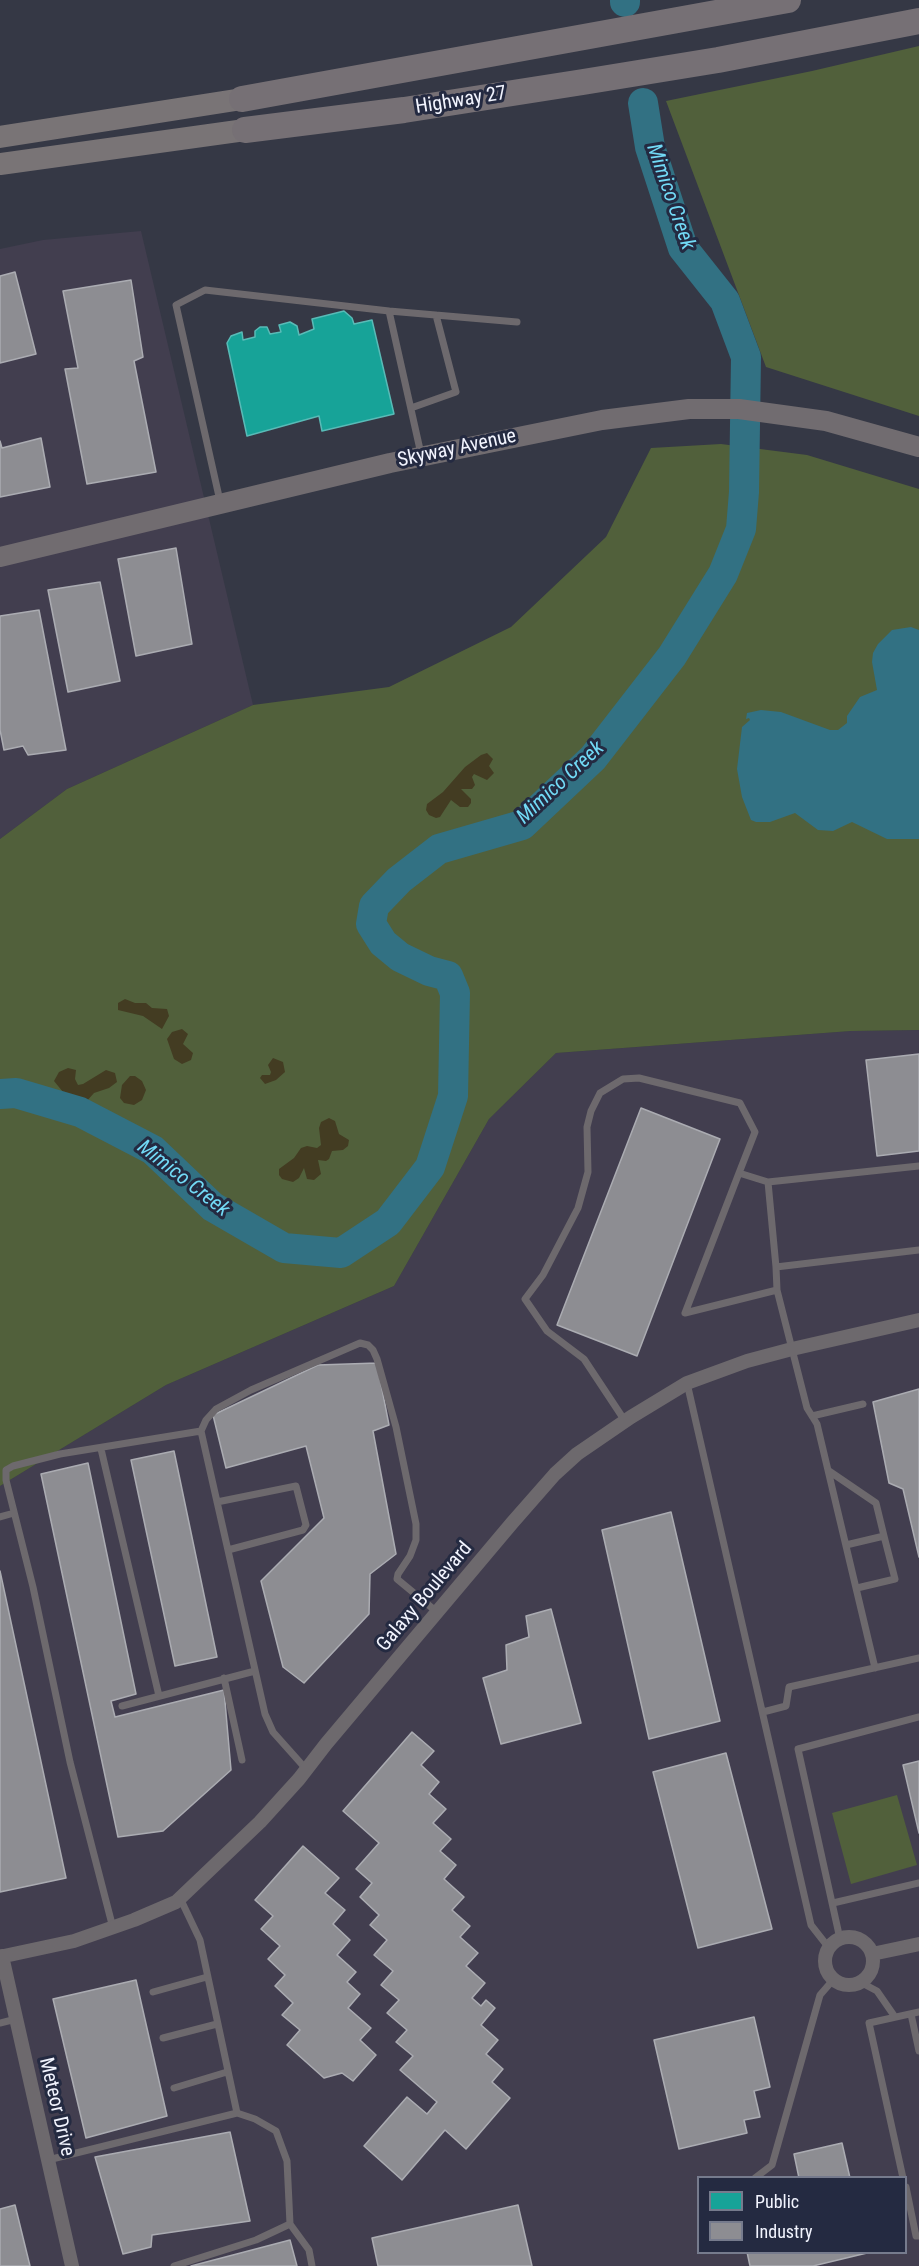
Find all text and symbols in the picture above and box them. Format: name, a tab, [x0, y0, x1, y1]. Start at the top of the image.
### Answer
street label: Highway 27	[414, 82, 508, 120]
water label: Mimico Creek	[640, 141, 700, 253]
street label: Skyway Avenue	[396, 425, 518, 473]
water label: Mimico Creek	[512, 736, 610, 830]
water label: Mimico Creek	[132, 1135, 234, 1223]
street label: Galaxy Boulevard	[372, 1537, 478, 1657]
street label: Meteor Drive	[33, 2055, 79, 2159]
legend	[697, 2176, 907, 2254]
text: Public	[755, 2191, 799, 2212]
text: Industry	[755, 2221, 813, 2242]

